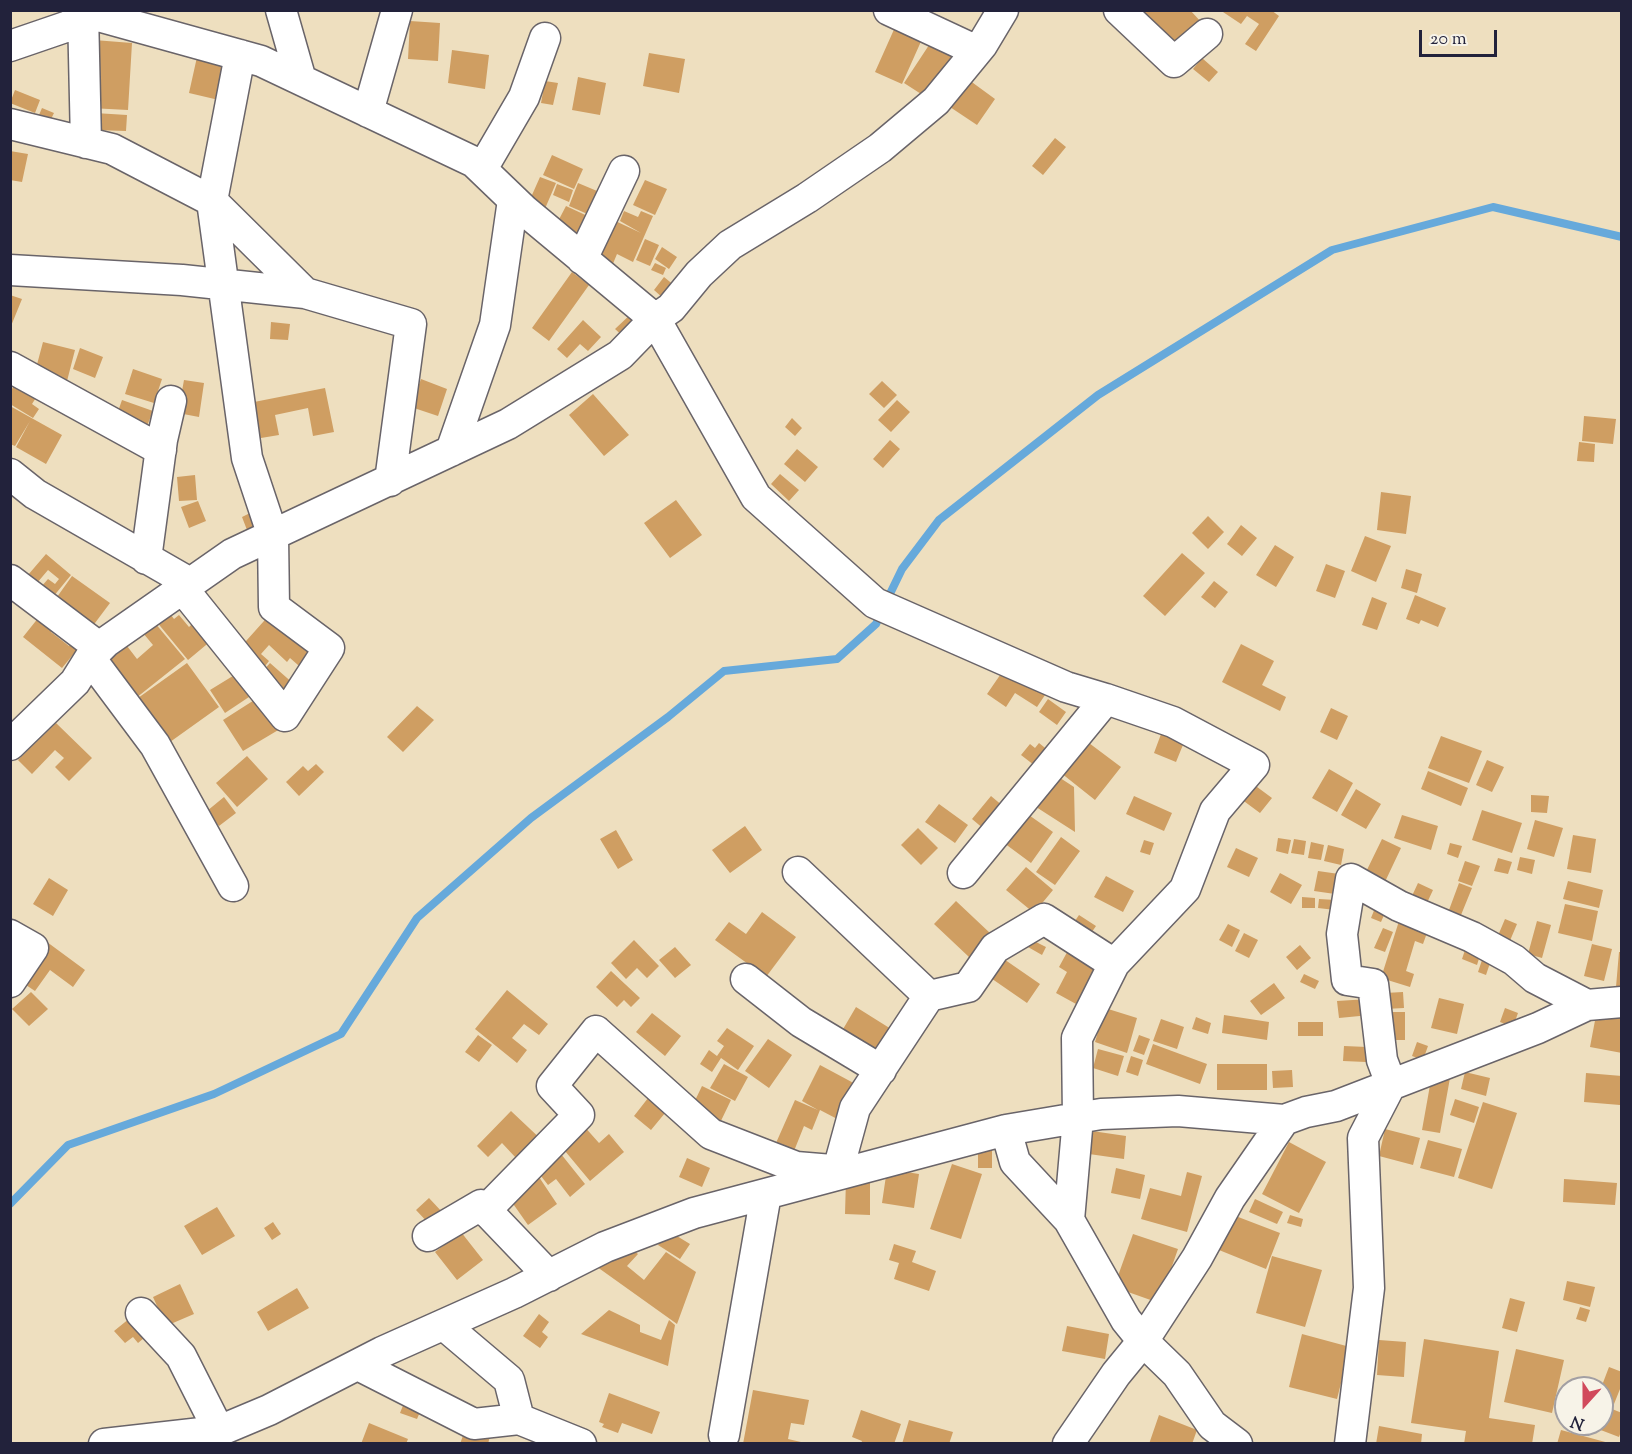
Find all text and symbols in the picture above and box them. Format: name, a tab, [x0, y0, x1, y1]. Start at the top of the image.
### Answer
scale bar	[1422, 18, 1500, 56]
text: 20 m	[1430, 27, 1467, 53]
north arrow	[1554, 1376, 1614, 1436]
text: N	[1568, 1408, 1588, 1434]

